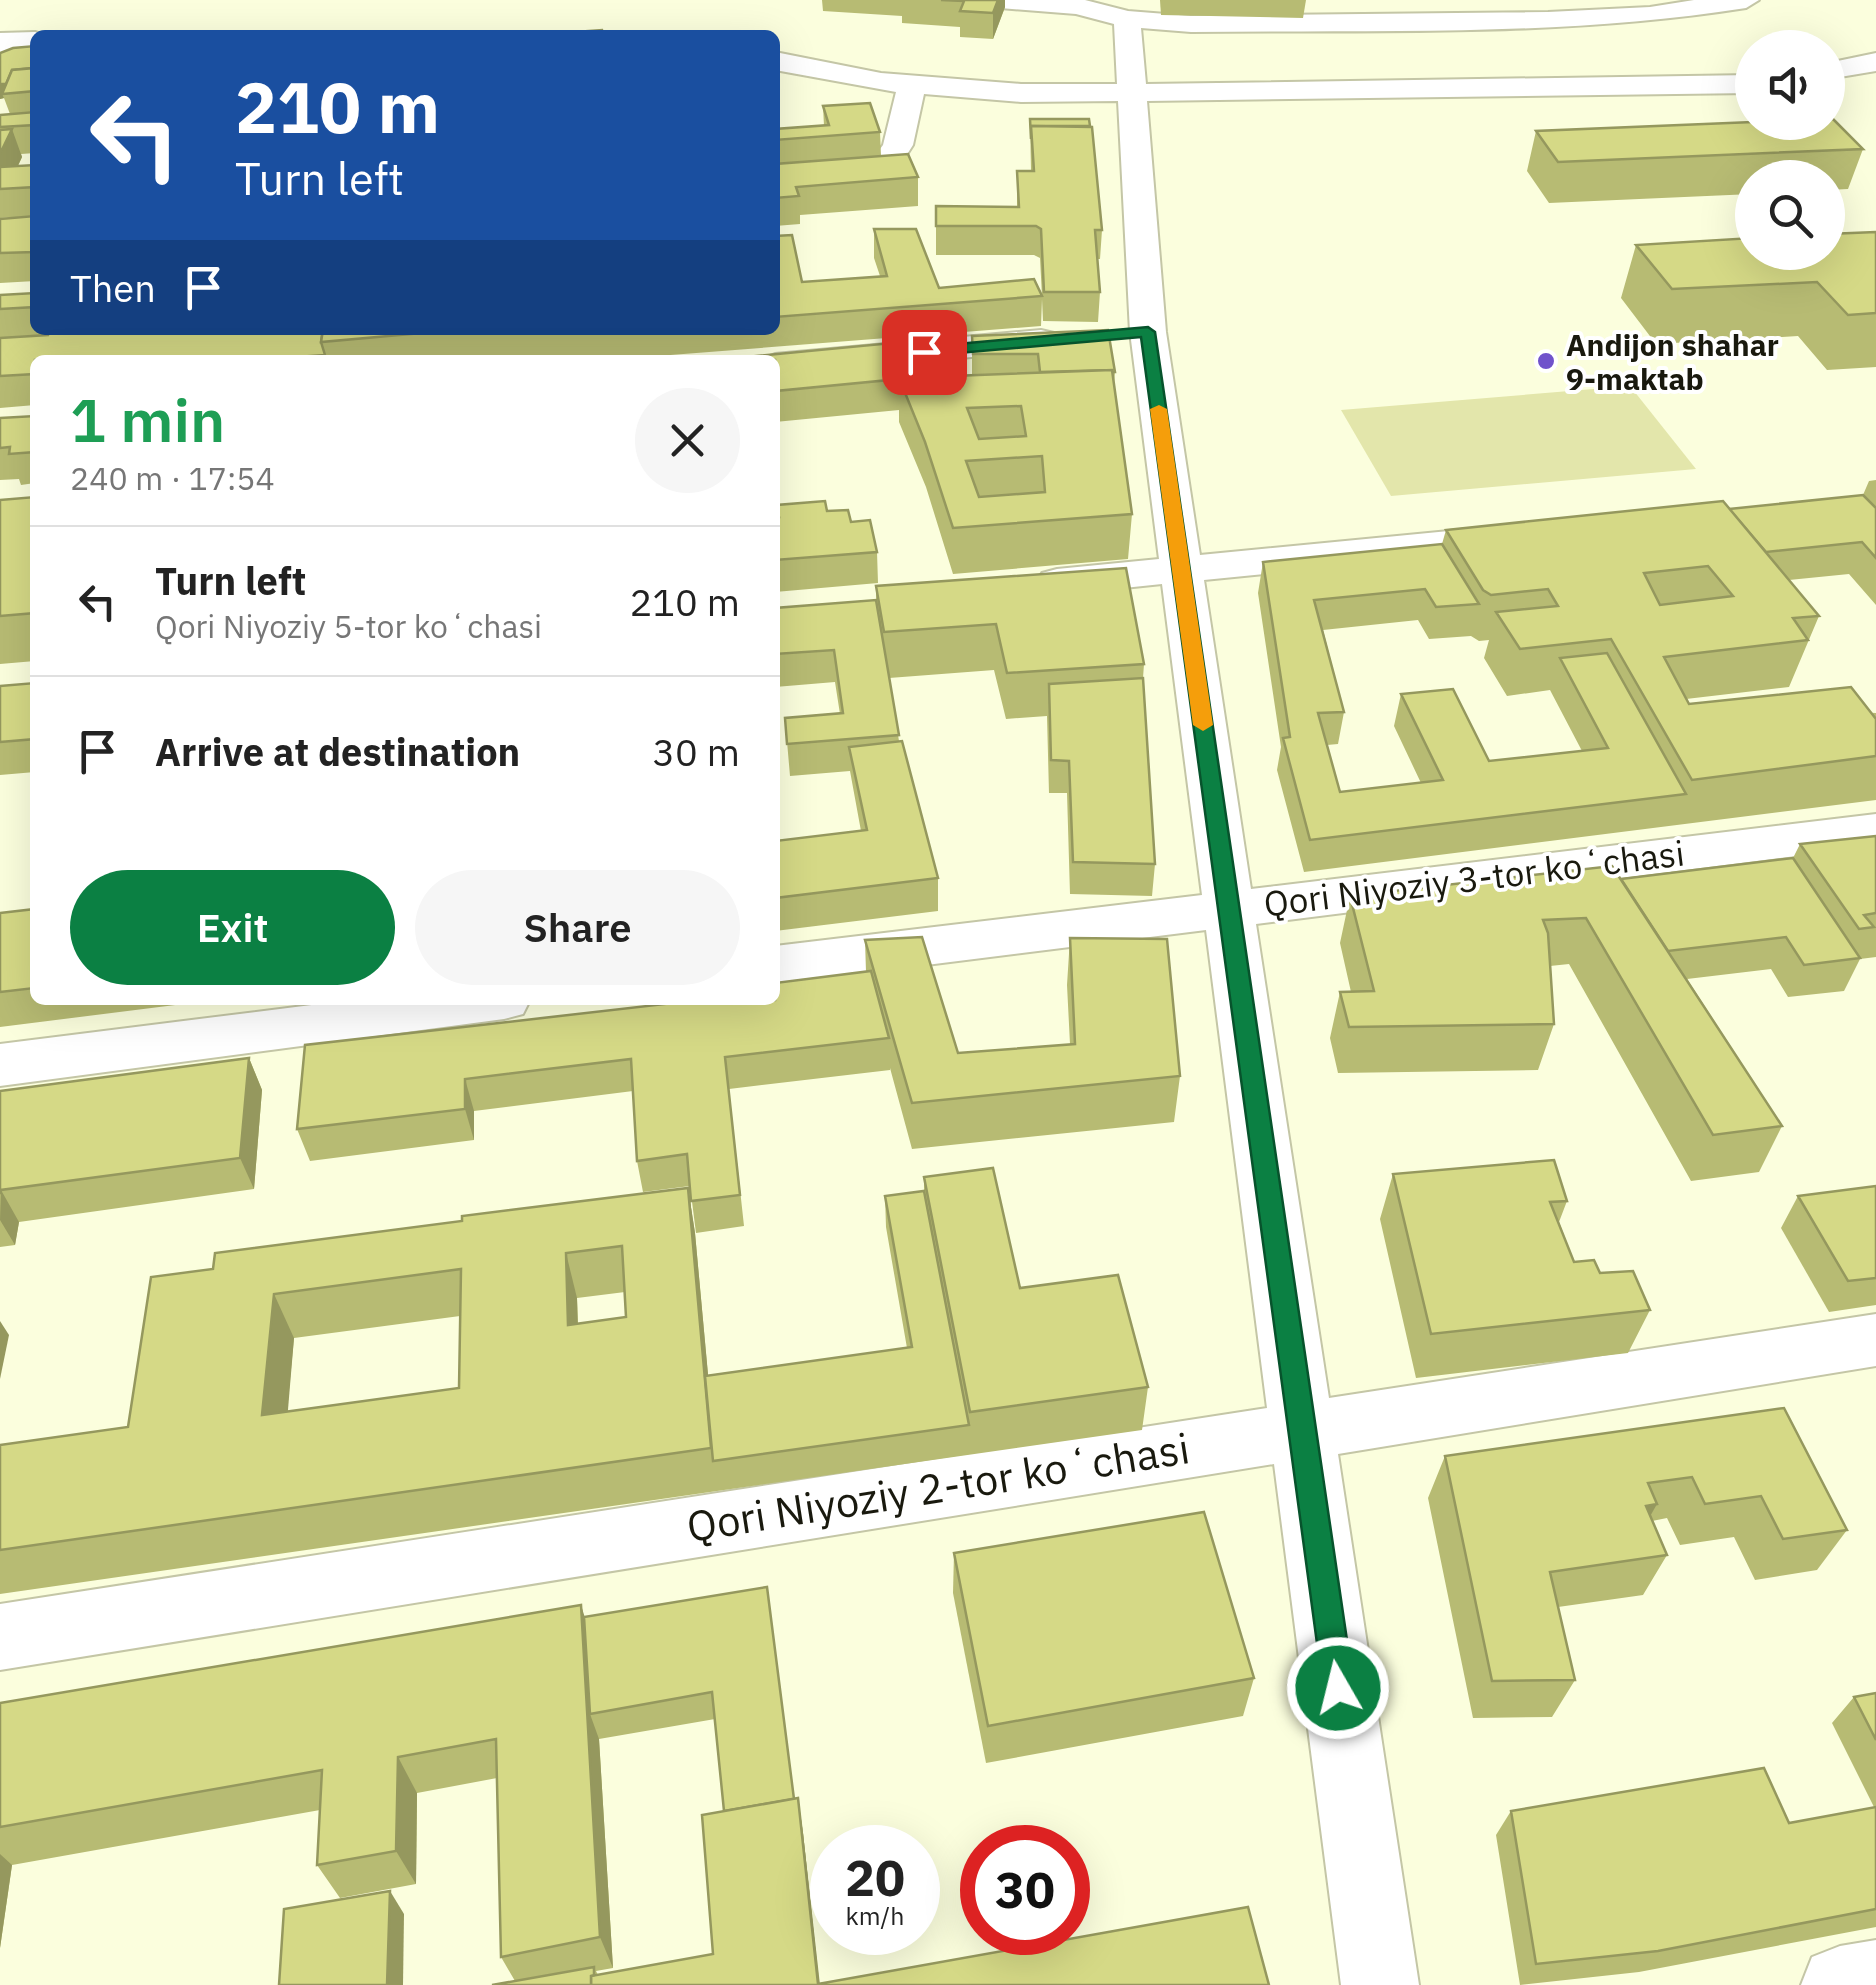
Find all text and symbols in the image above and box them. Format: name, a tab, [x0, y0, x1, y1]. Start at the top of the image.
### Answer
map controls	[1735, 30, 1845, 270]
button: sound	[1735, 30, 1845, 140]
text: 210 m	[235, 61, 440, 152]
icon: left	[70, 70, 200, 200]
text: Turn left	[235, 149, 404, 207]
button: search	[1735, 160, 1845, 270]
icon: arrive	[176, 260, 231, 315]
text: Then	[70, 263, 156, 312]
pin	[882, 310, 967, 395]
icon: arrive	[897, 325, 952, 380]
place label: Andijon shahar 9-maktab	[1566, 325, 1779, 398]
marker: Andijon shahar 9-maktab	[1535, 350, 1557, 372]
text: 1 min	[70, 380, 225, 459]
button: close	[635, 388, 740, 493]
text: 240 m · 17:54	[70, 457, 275, 499]
text: Turn left	[155, 556, 306, 605]
icon: left	[70, 574, 125, 629]
text: 210 m	[629, 577, 740, 626]
text: Qori Niyoziy 5-tor koʻchasi	[155, 605, 542, 647]
icon: arrive	[70, 724, 125, 779]
text: Arrive at destination	[155, 727, 520, 776]
text: 30 m	[652, 727, 740, 776]
street label: Qori Niyoziy 3-tor koʻchasi	[1261, 829, 1687, 927]
button: Exit	[70, 870, 395, 985]
button: Share	[415, 870, 740, 985]
street label: Qori Niyoziy 2-tor koʻchasi	[683, 1420, 1193, 1554]
position arrow	[1286, 1636, 1390, 1740]
speed limit sign: 30	[960, 1825, 1090, 1955]
text: 20	[845, 1845, 905, 1910]
text: km/h	[846, 1899, 904, 1932]

